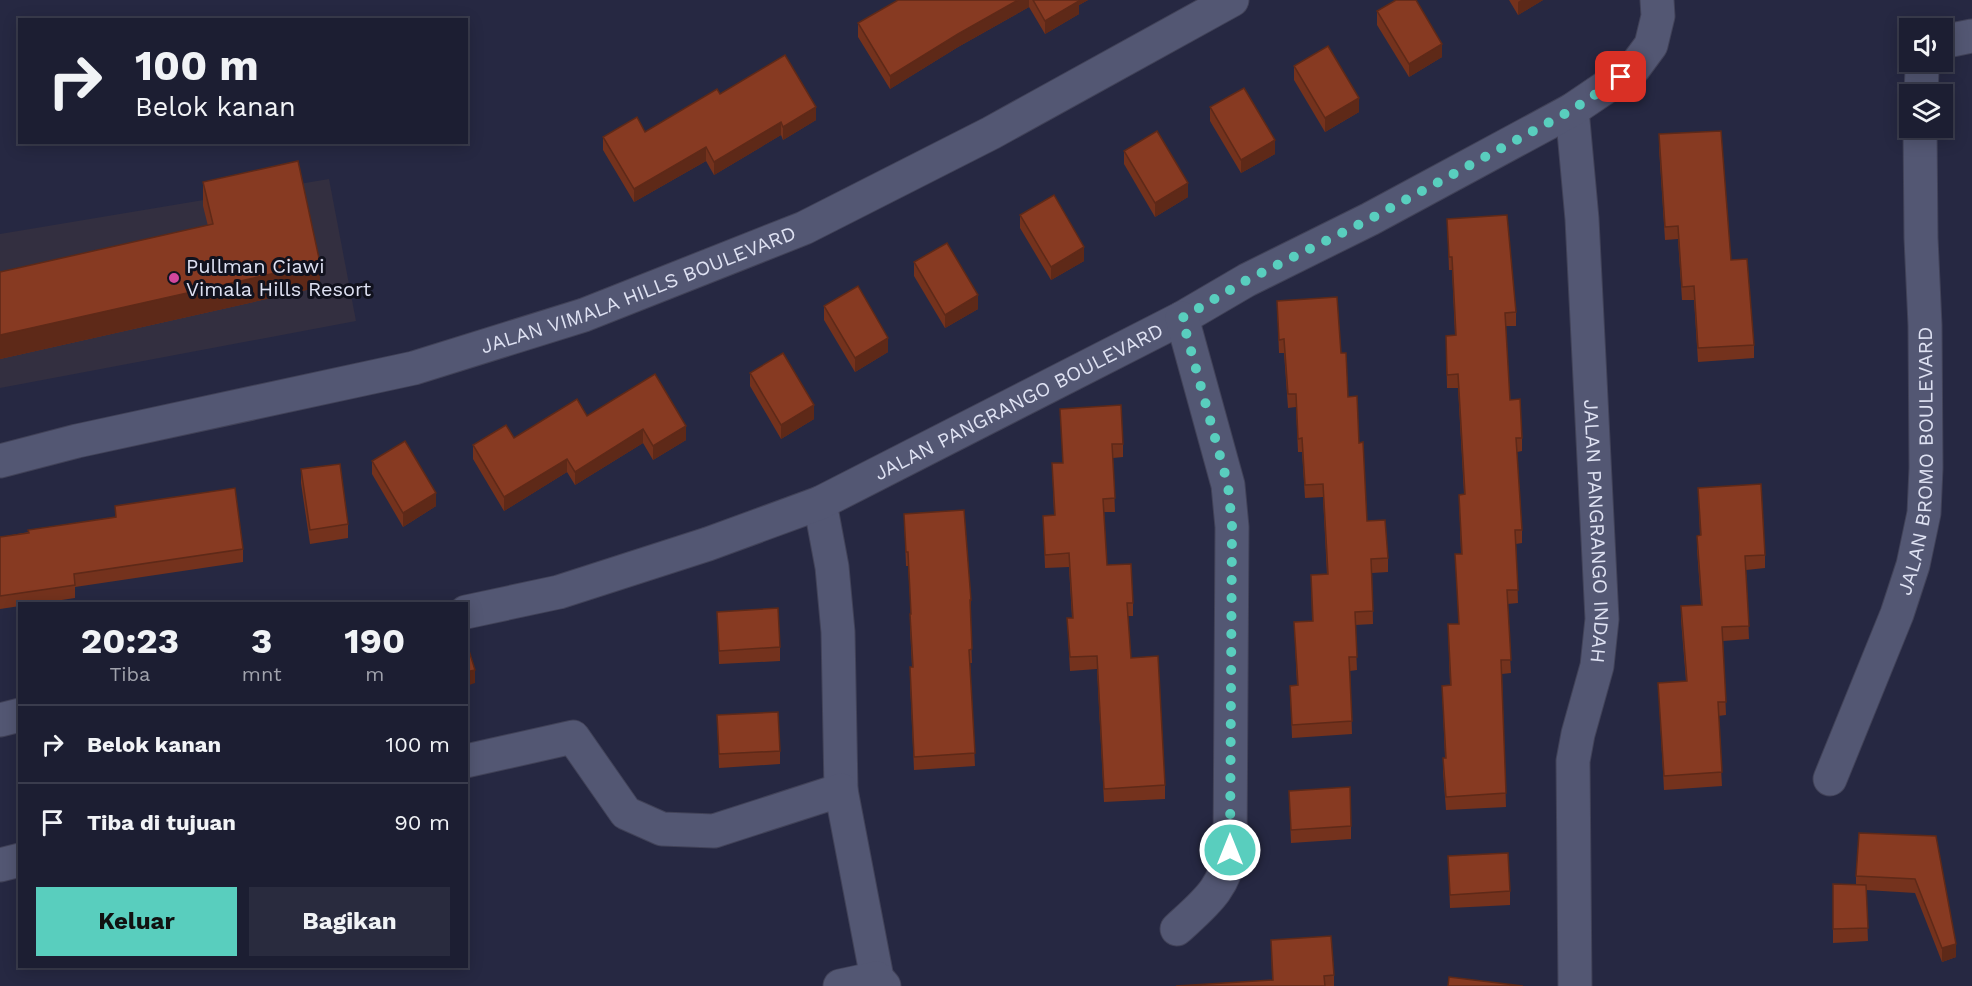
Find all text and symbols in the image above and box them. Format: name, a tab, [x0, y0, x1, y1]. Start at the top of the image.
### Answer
map controls	[1899, 18, 1953, 138]
button: sound	[1899, 18, 1953, 72]
text: 100 m	[135, 41, 259, 90]
icon: right	[36, 42, 114, 120]
pin	[1595, 51, 1646, 102]
icon: arrive	[1604, 60, 1637, 93]
button: layers	[1899, 84, 1953, 138]
text: Belok kanan	[135, 91, 296, 123]
street label: JALAN VIMALA HILLS BOULEVARD	[478, 220, 799, 358]
place label: Pullman Ciawi Vimala Hills Resort	[186, 254, 372, 301]
marker: Pullman Ciawi Vimala Hills Resort	[167, 271, 181, 285]
street label: JALAN PANGRANGO BOULEVARD	[870, 318, 1167, 485]
street label: JALAN BROMO BOULEVARD	[1892, 326, 1938, 598]
street label: JALAN PANGRANGO INDAH	[1579, 399, 1614, 664]
text: 20:23	[81, 620, 179, 662]
text: 3	[251, 620, 272, 662]
text: 190	[344, 620, 405, 662]
text: Tiba	[109, 662, 150, 686]
text: mnt	[242, 662, 282, 686]
text: m	[365, 662, 384, 686]
icon: right	[36, 728, 69, 761]
text: Belok kanan	[87, 732, 221, 757]
text: 100 m	[386, 732, 450, 757]
icon: arrive	[36, 806, 69, 839]
text: Tiba di tujuan	[87, 810, 236, 835]
text: 90 m	[394, 810, 450, 835]
position arrow	[1198, 818, 1262, 882]
button: Keluar	[36, 887, 237, 956]
button: Bagikan	[249, 887, 450, 956]

